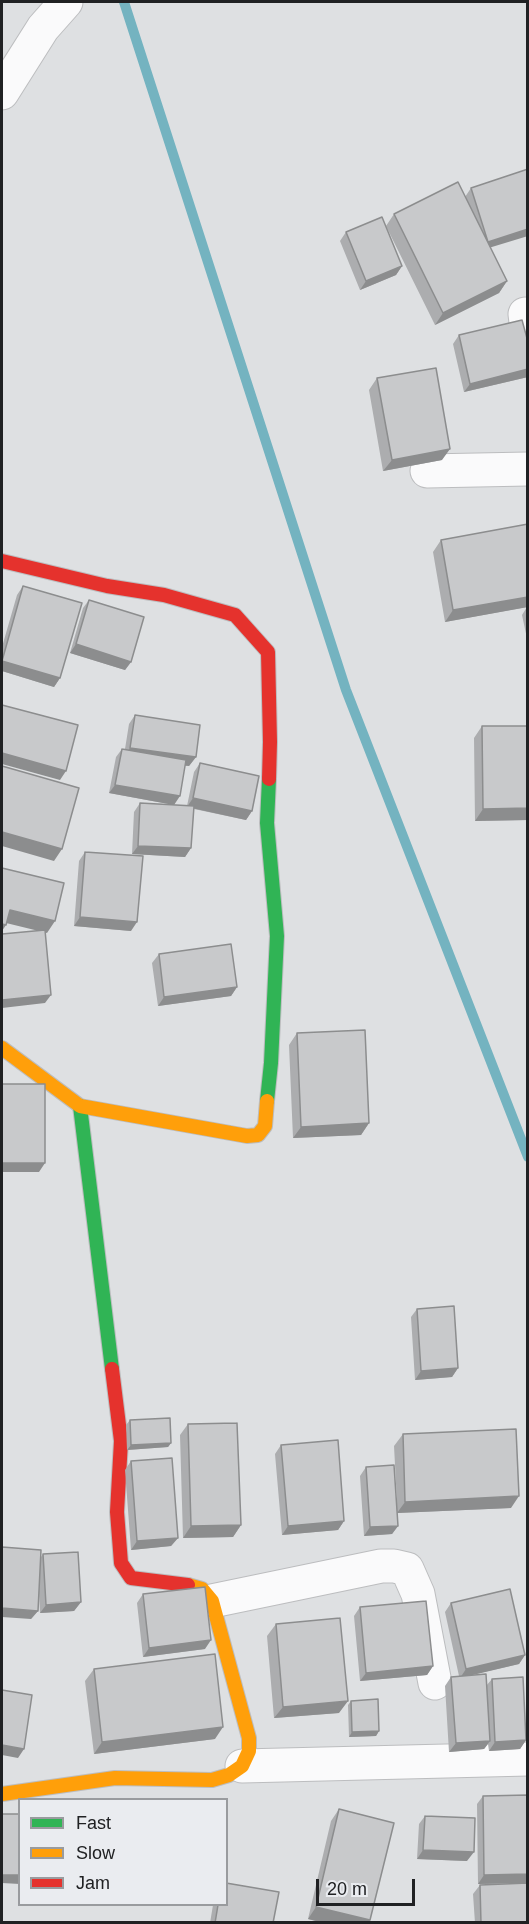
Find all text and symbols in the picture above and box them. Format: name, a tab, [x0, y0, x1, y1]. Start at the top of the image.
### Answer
legend	[18, 1798, 228, 1906]
text: Fast	[76, 1813, 111, 1833]
text: Slow	[76, 1843, 115, 1863]
scale bar	[319, 1867, 418, 1905]
text: Jam	[76, 1873, 110, 1893]
text: 20 m	[327, 1879, 367, 1899]

